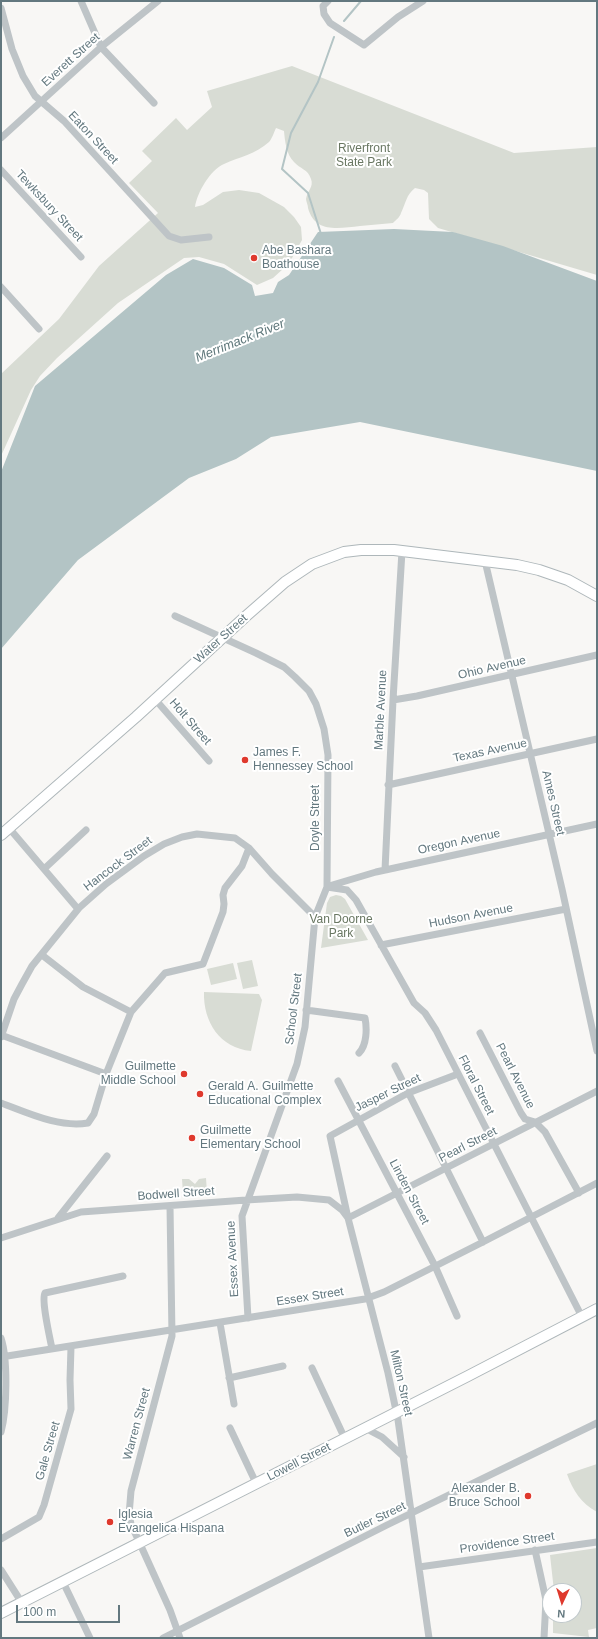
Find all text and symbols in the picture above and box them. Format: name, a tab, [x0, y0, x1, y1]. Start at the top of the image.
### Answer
street label: Everett Street	[39, 30, 103, 90]
street label: Eaton Street	[65, 109, 121, 167]
park label: Riverfront State Park	[336, 142, 392, 170]
street label: Tewksbury Street	[12, 167, 86, 245]
place label: Abe Bashara Boathouse	[262, 244, 331, 272]
marker: Abe Bashara Boathouse	[249, 253, 259, 263]
water label: Merrimack River	[193, 316, 287, 366]
street label: Water Street	[191, 611, 251, 667]
street label: Ohio Avenue	[457, 653, 527, 683]
street label: Marble Avenue	[372, 669, 390, 751]
street label: Holt Street	[166, 696, 214, 748]
street label: Texas Avenue	[452, 736, 528, 766]
place label: James F. Hennessey School	[253, 746, 353, 774]
marker: James F. Hennessey School	[240, 755, 250, 765]
street label: Ames Street	[539, 769, 567, 837]
street label: Doyle Street	[309, 785, 323, 851]
street label: Oregon Avenue	[416, 826, 502, 858]
street label: Hancock Street	[81, 834, 155, 894]
street label: Hudson Avenue	[428, 901, 514, 931]
park label: Van Doorne Park	[309, 913, 373, 941]
street label: School Street	[282, 972, 306, 1046]
street label: Pearl Avenue	[492, 1041, 538, 1111]
street label: Floral Street	[455, 1053, 497, 1117]
place label: Guilmette Middle School	[101, 1060, 176, 1088]
marker: Guilmette Middle School	[179, 1069, 189, 1079]
street label: Jasper Street	[353, 1071, 423, 1115]
place label: Gerald A. Guilmette Educational Complex	[208, 1080, 321, 1108]
marker: Gerald A. Guilmette Educational Complex	[195, 1089, 205, 1099]
place label: Guilmette Elementary School	[200, 1124, 301, 1152]
street label: Pearl Street	[437, 1124, 499, 1166]
marker: Guilmette Elementary School	[187, 1133, 197, 1143]
street label: Linden Street	[386, 1157, 432, 1227]
street label: Bodwell Street	[137, 1184, 215, 1204]
street label: Essex Avenue	[224, 1220, 242, 1298]
street label: Essex Street	[275, 1285, 345, 1309]
street label: Milton Street	[386, 1349, 416, 1417]
street label: Warren Street	[120, 1386, 154, 1462]
street label: Gale Street	[33, 1420, 63, 1482]
street label: Lowell Street	[265, 1440, 333, 1484]
place label: Alexander B. Bruce School	[449, 1482, 520, 1510]
marker: Alexander B. Bruce School	[523, 1491, 533, 1501]
street label: Butler Street	[342, 1499, 408, 1541]
place label: Iglesia Evangelica Hispana	[118, 1508, 224, 1536]
marker: Iglesia Evangelica Hispana	[105, 1517, 115, 1527]
street label: Providence Street	[459, 1529, 555, 1557]
north arrow	[542, 1583, 582, 1623]
scale bar	[18, 1597, 122, 1623]
text: 100 m	[23, 1605, 56, 1619]
text: N	[557, 1608, 566, 1620]

